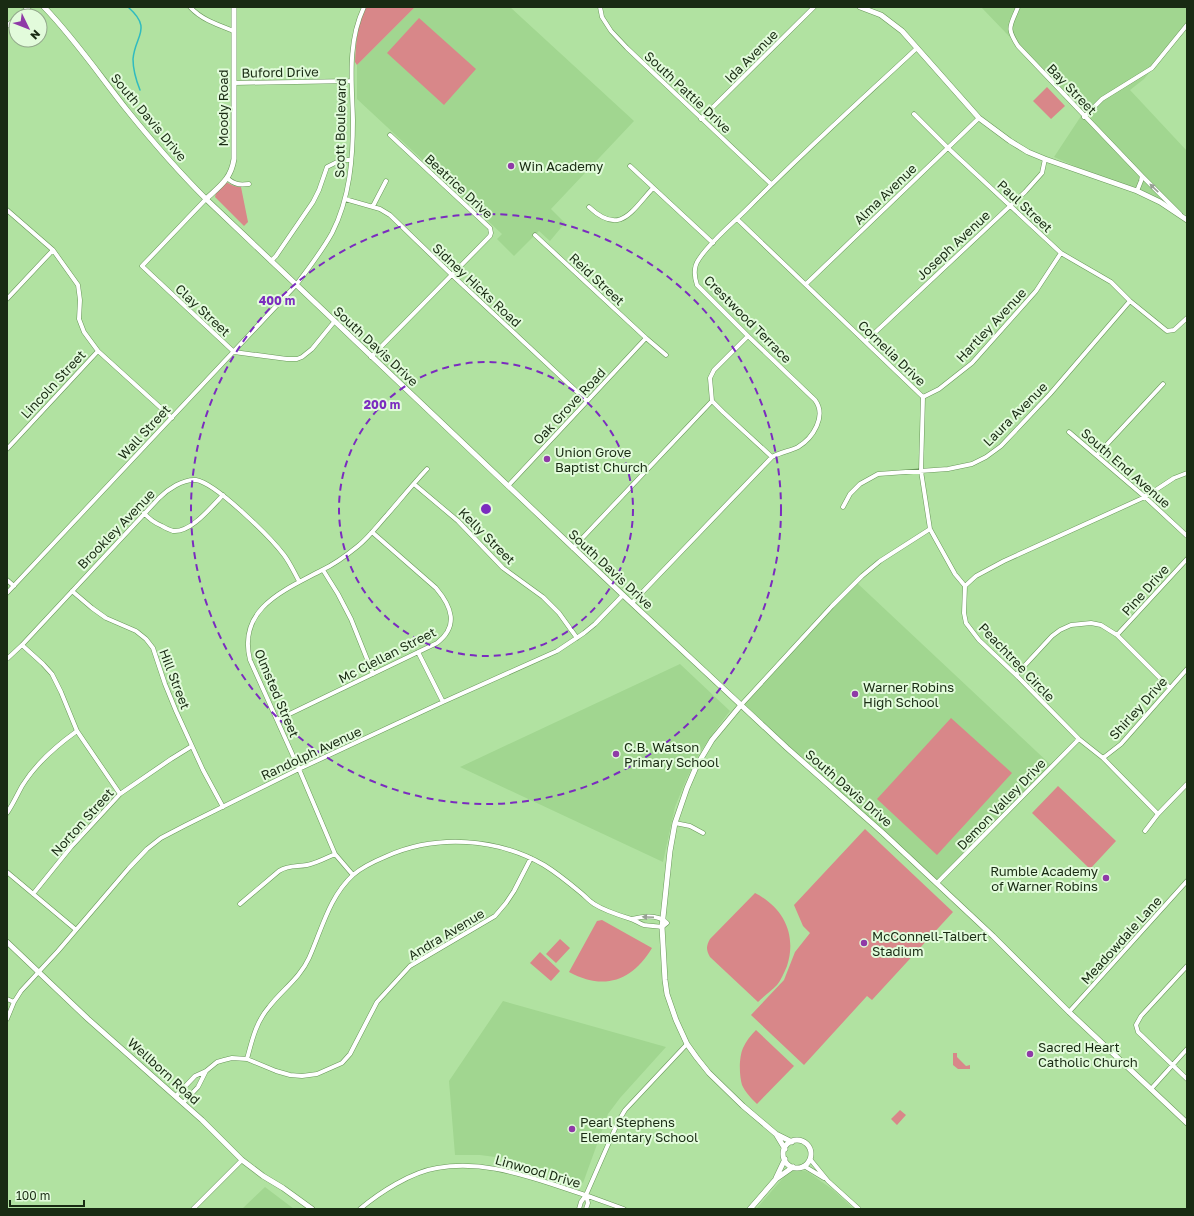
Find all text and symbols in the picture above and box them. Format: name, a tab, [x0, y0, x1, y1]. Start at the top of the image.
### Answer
north arrow	[8, 8, 48, 48]
street label: Ida Avenue	[721, 26, 781, 86]
text: N	[28, 28, 43, 43]
street label: South Pattie Drive	[641, 48, 735, 136]
street label: Bay Street	[1044, 60, 1100, 118]
street label: Buford Drive	[241, 63, 319, 81]
street label: Moody Road	[215, 69, 231, 147]
street label: South Davis Drive	[108, 70, 190, 164]
street label: Scott Boulevard	[331, 78, 349, 178]
street label: Beatrice Drive	[422, 150, 496, 222]
place label: Win Academy	[519, 158, 604, 174]
street label: Alma Avenue	[850, 160, 920, 228]
marker: Win Academy	[506, 161, 516, 171]
street label: Paul Street	[994, 176, 1056, 236]
one-way arrow	[1149, 183, 1159, 193]
street label: Joseph Avenue	[913, 207, 993, 283]
street label: Sidney Hicks Road	[429, 240, 525, 330]
street label: Reid Street	[566, 249, 628, 309]
street label: Crestwood Terrace	[701, 272, 795, 366]
street label: Clay Street	[172, 281, 234, 339]
street label: Hartley Avenue	[953, 285, 1029, 365]
text: 400 m	[259, 293, 295, 308]
street label: South Davis Drive	[330, 303, 422, 389]
street label: Cornelia Drive	[855, 317, 929, 389]
street label: Lincoln Street	[17, 346, 89, 422]
street label: Oak Grove Road	[529, 364, 609, 448]
street label: Laura Avenue	[980, 379, 1050, 449]
text: 200 m	[364, 397, 400, 412]
street label: Wall Street	[114, 401, 174, 463]
street label: South End Avenue	[1078, 425, 1174, 511]
place label: Union Grove Baptist Church	[555, 444, 648, 475]
marker: Union Grove Baptist Church	[542, 454, 552, 464]
street label: Brookley Avenue	[74, 486, 158, 572]
centre of rings	[479, 502, 493, 516]
street label: Kelly Street	[455, 504, 519, 568]
street label: South Davis Drive	[565, 526, 657, 612]
street label: Pine Drive	[1118, 561, 1172, 619]
street label: Peachtree Circle	[976, 620, 1058, 704]
street label: Mc Clellan Street	[336, 624, 438, 686]
street label: Olmsted Street	[251, 646, 303, 740]
street label: Hill Street	[156, 647, 194, 711]
street label: Shirley Drive	[1106, 673, 1170, 743]
place label: Warner Robins High School	[863, 679, 954, 710]
marker: Warner Robins High School	[850, 689, 860, 699]
street label: Randolph Avenue	[258, 723, 364, 783]
place label: C.B. Watson Primary School	[624, 739, 719, 770]
street label: South Davis Drive	[802, 746, 896, 830]
marker: C.B. Watson Primary School	[611, 749, 621, 759]
street label: Demon Valley Drive	[953, 755, 1049, 853]
street label: Norton Street	[47, 785, 117, 859]
place label: Rumble Academy of Warner Robins	[990, 863, 1099, 894]
marker: Rumble Academy of Warner Robins	[1101, 873, 1111, 883]
street label: Meadowdale Lane	[1077, 893, 1165, 987]
street label: Andra Avenue	[405, 905, 487, 963]
one-way arrow	[641, 914, 654, 920]
place label: McConnell-Talbert Stadium	[872, 928, 987, 959]
marker: McConnell-Talbert Stadium	[859, 938, 869, 948]
street label: Wellborn Road	[125, 1034, 203, 1108]
place label: Sacred Heart Catholic Church	[1038, 1039, 1138, 1070]
marker: Sacred Heart Catholic Church	[1025, 1049, 1035, 1059]
place label: Pearl Stephens Elementary School	[580, 1114, 698, 1145]
marker: Pearl Stephens Elementary School	[567, 1124, 577, 1134]
street label: Linwood Drive	[493, 1151, 583, 1191]
scale bar	[10, 1182, 84, 1208]
text: 100 m	[16, 1188, 50, 1203]

